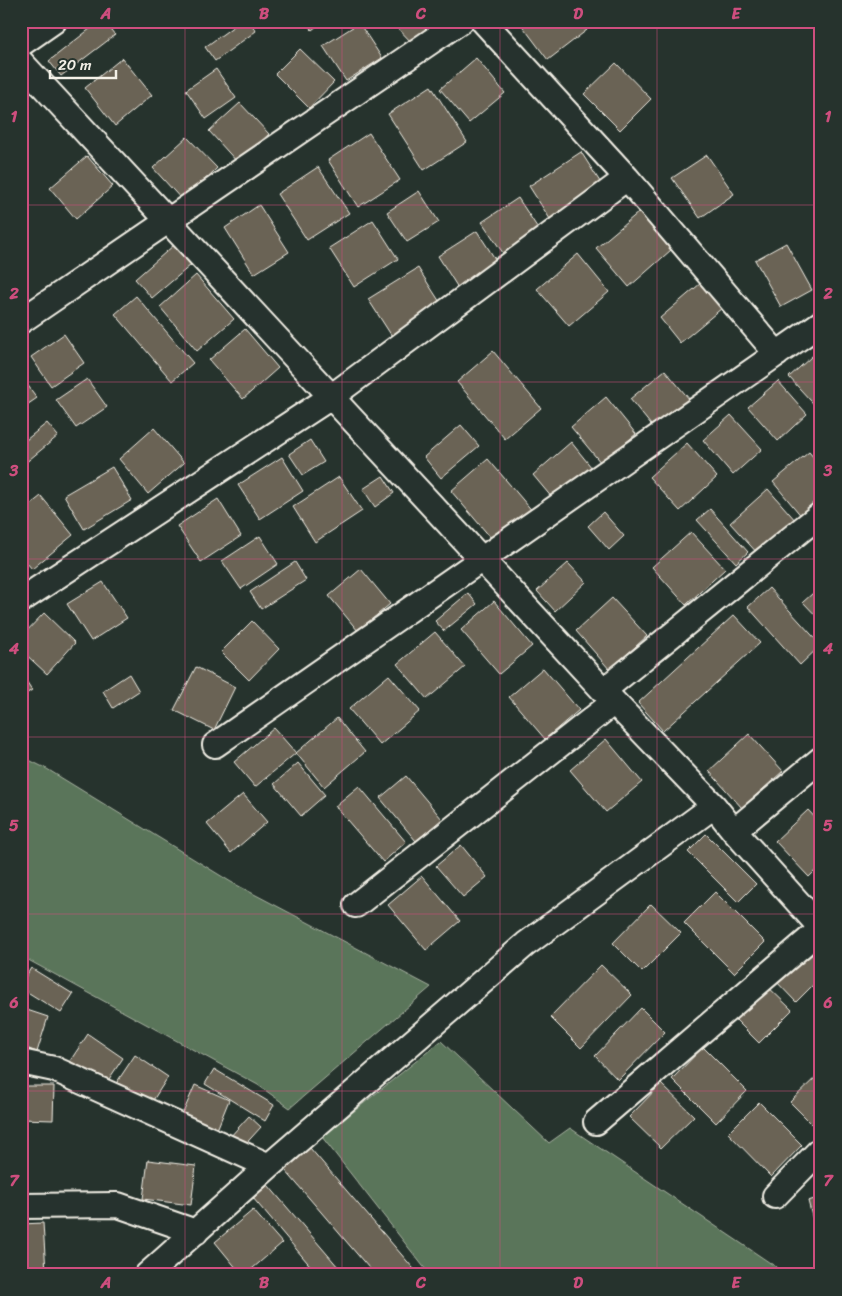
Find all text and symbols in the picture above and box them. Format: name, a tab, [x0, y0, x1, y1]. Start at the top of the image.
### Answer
text: A	[100, 0, 111, 28]
text: B	[259, 0, 270, 28]
text: C	[415, 0, 427, 28]
text: D	[573, 0, 583, 28]
text: E	[732, 0, 742, 28]
scale bar	[50, 48, 116, 80]
text: 20 m	[58, 52, 92, 78]
text: 1	[11, 102, 18, 131]
text: 1	[825, 102, 832, 131]
text: 2	[8, 279, 19, 308]
text: 2	[822, 279, 833, 308]
text: 3	[9, 456, 19, 485]
text: 3	[823, 456, 833, 485]
text: 4	[8, 634, 19, 663]
text: 4	[822, 634, 833, 663]
text: 5	[9, 811, 19, 840]
text: 5	[823, 811, 833, 840]
text: 6	[8, 988, 19, 1017]
text: 6	[822, 988, 833, 1017]
text: 7	[9, 1166, 20, 1195]
text: 7	[823, 1166, 834, 1195]
text: A	[100, 1268, 111, 1296]
text: B	[259, 1268, 270, 1296]
text: C	[415, 1268, 427, 1296]
text: D	[573, 1268, 583, 1296]
text: E	[732, 1268, 742, 1296]

